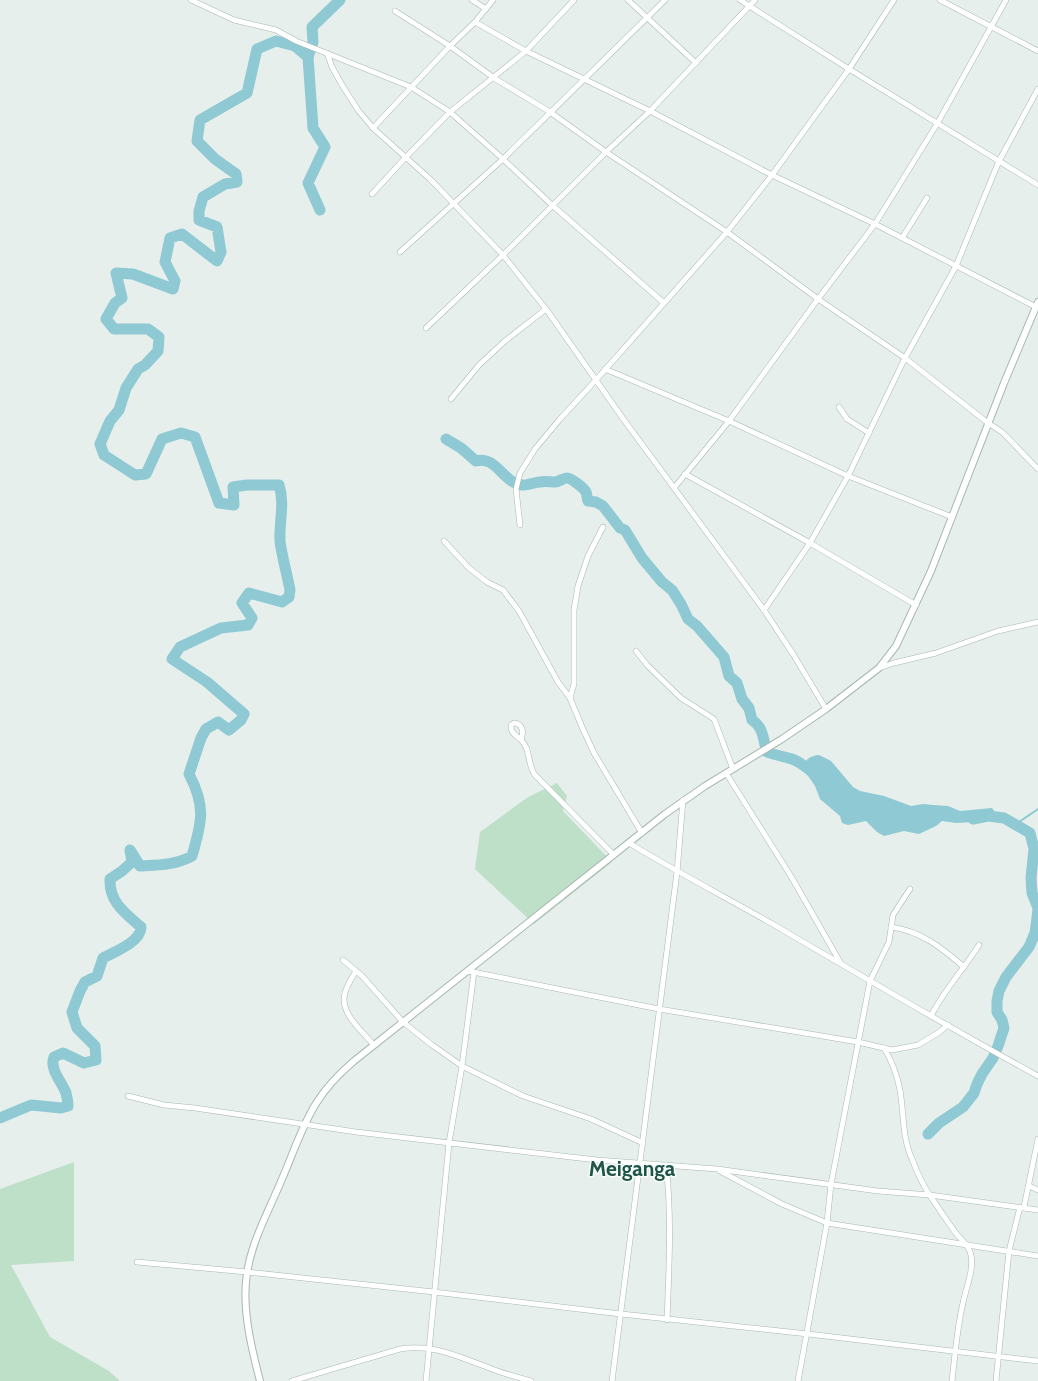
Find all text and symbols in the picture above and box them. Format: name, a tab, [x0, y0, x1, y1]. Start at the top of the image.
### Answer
district label: Meiganga	[589, 1156, 676, 1181]

